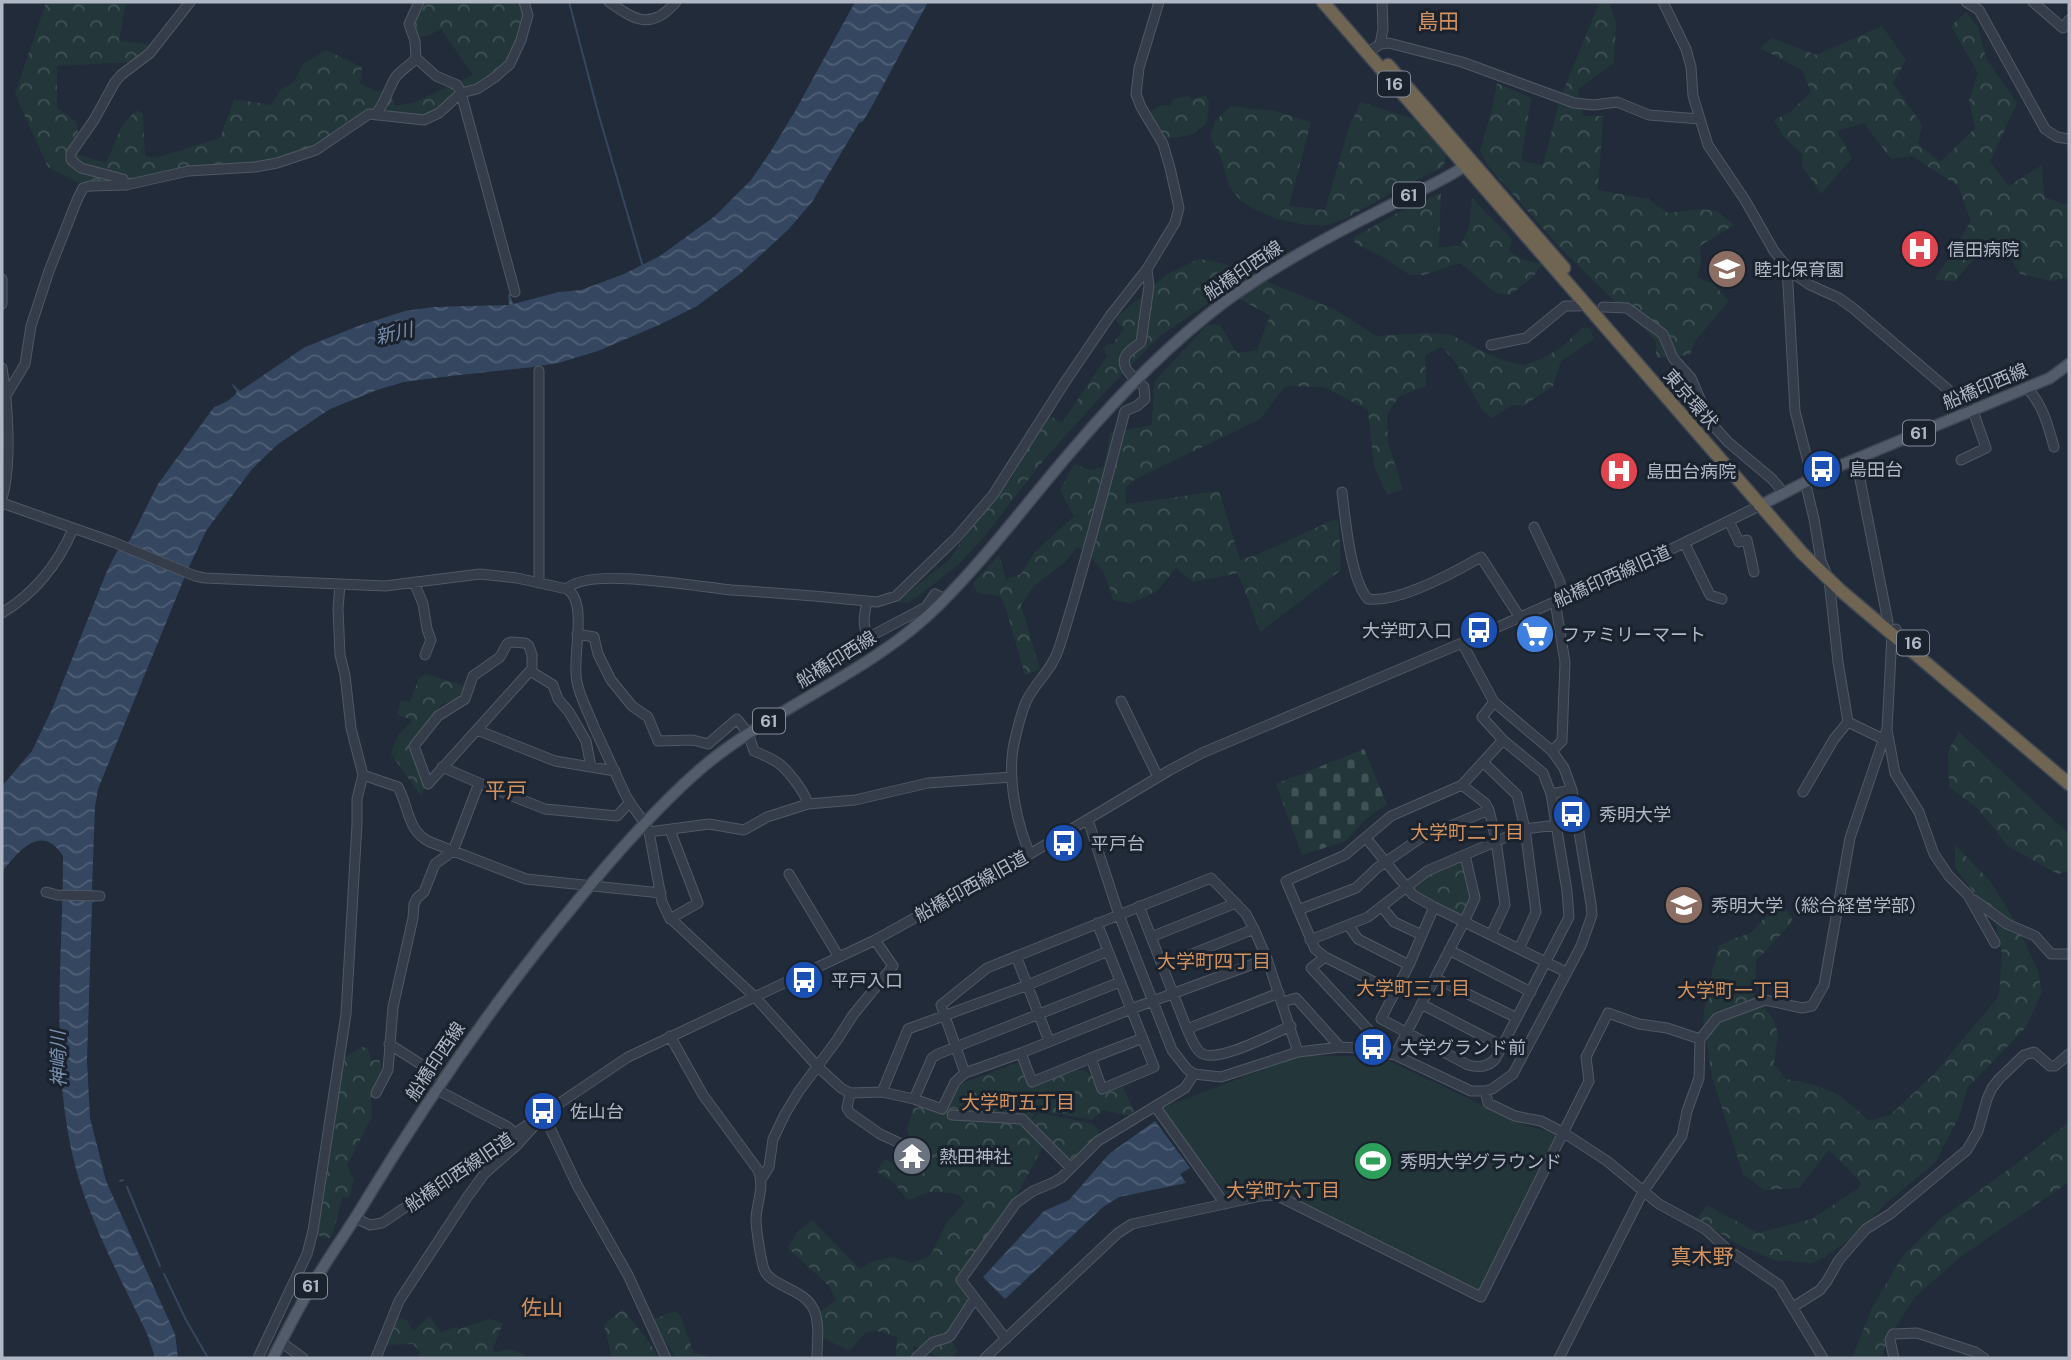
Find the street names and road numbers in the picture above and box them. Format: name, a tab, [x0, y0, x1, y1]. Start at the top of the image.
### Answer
road number: 16	[1378, 72, 1410, 96]
road number: 61	[1393, 182, 1425, 208]
street label: 船橋印西線	[1200, 236, 1286, 304]
street label: 船橋印西線	[1939, 359, 2031, 413]
street label: 東京環状	[1659, 365, 1723, 433]
road number: 61	[1903, 420, 1935, 446]
street label: 船橋印西線旧道	[1550, 541, 1674, 611]
street label: 船橋印西線	[792, 626, 880, 692]
road number: 16	[1897, 630, 1929, 656]
road number: 61	[753, 708, 785, 734]
street label: 船橋印西線旧道	[911, 846, 1031, 926]
street label: 船橋印西線	[401, 1018, 469, 1104]
street label: 船橋印西線旧道	[401, 1128, 517, 1216]
road number: 61	[295, 1274, 327, 1298]

